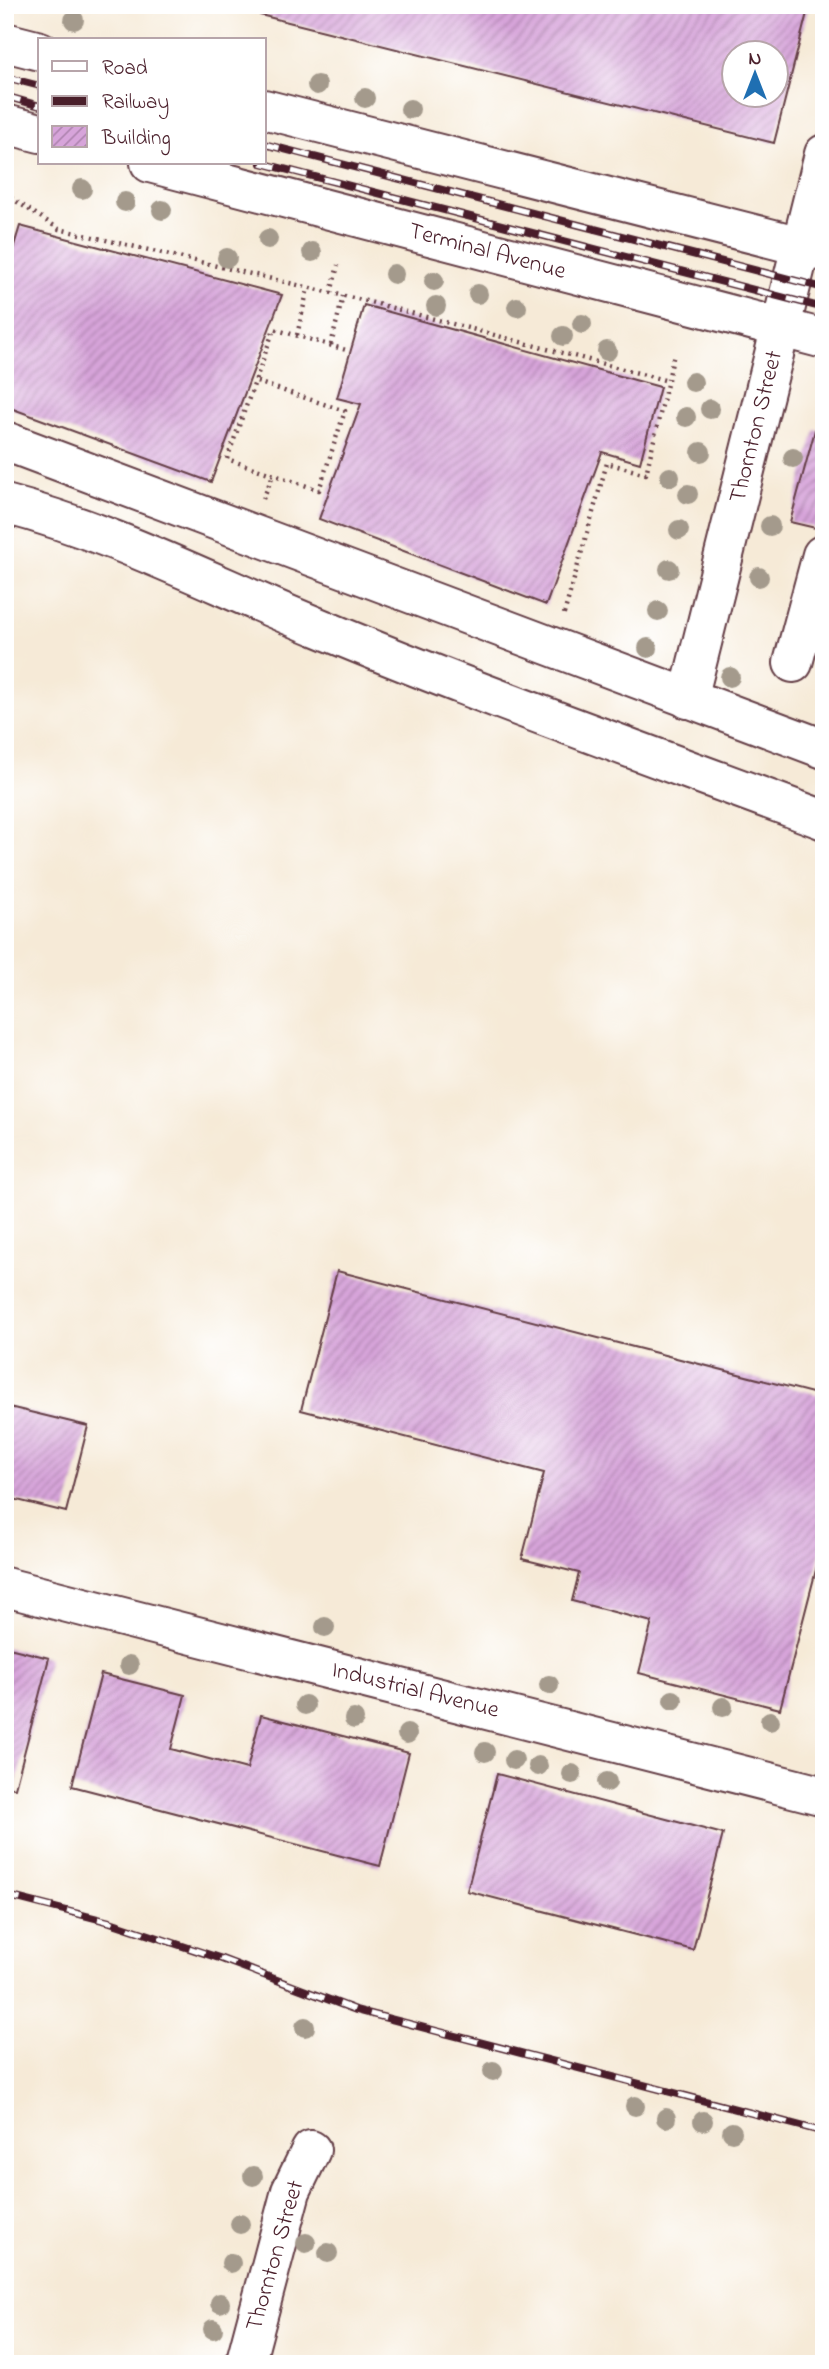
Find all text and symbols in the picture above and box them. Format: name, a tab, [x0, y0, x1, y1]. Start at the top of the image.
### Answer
legend	[38, 38, 266, 164]
north arrow	[720, 38, 790, 108]
text: N	[749, 46, 762, 73]
text: Road	[102, 54, 148, 84]
text: Railway	[102, 88, 169, 120]
text: Building	[101, 124, 171, 156]
street label: Terminal Avenue	[404, 214, 570, 290]
street label: Thornton Street	[721, 347, 793, 507]
street label: Industrial Avenue	[328, 1653, 503, 1729]
street label: Thornton Street	[238, 2176, 314, 2336]

